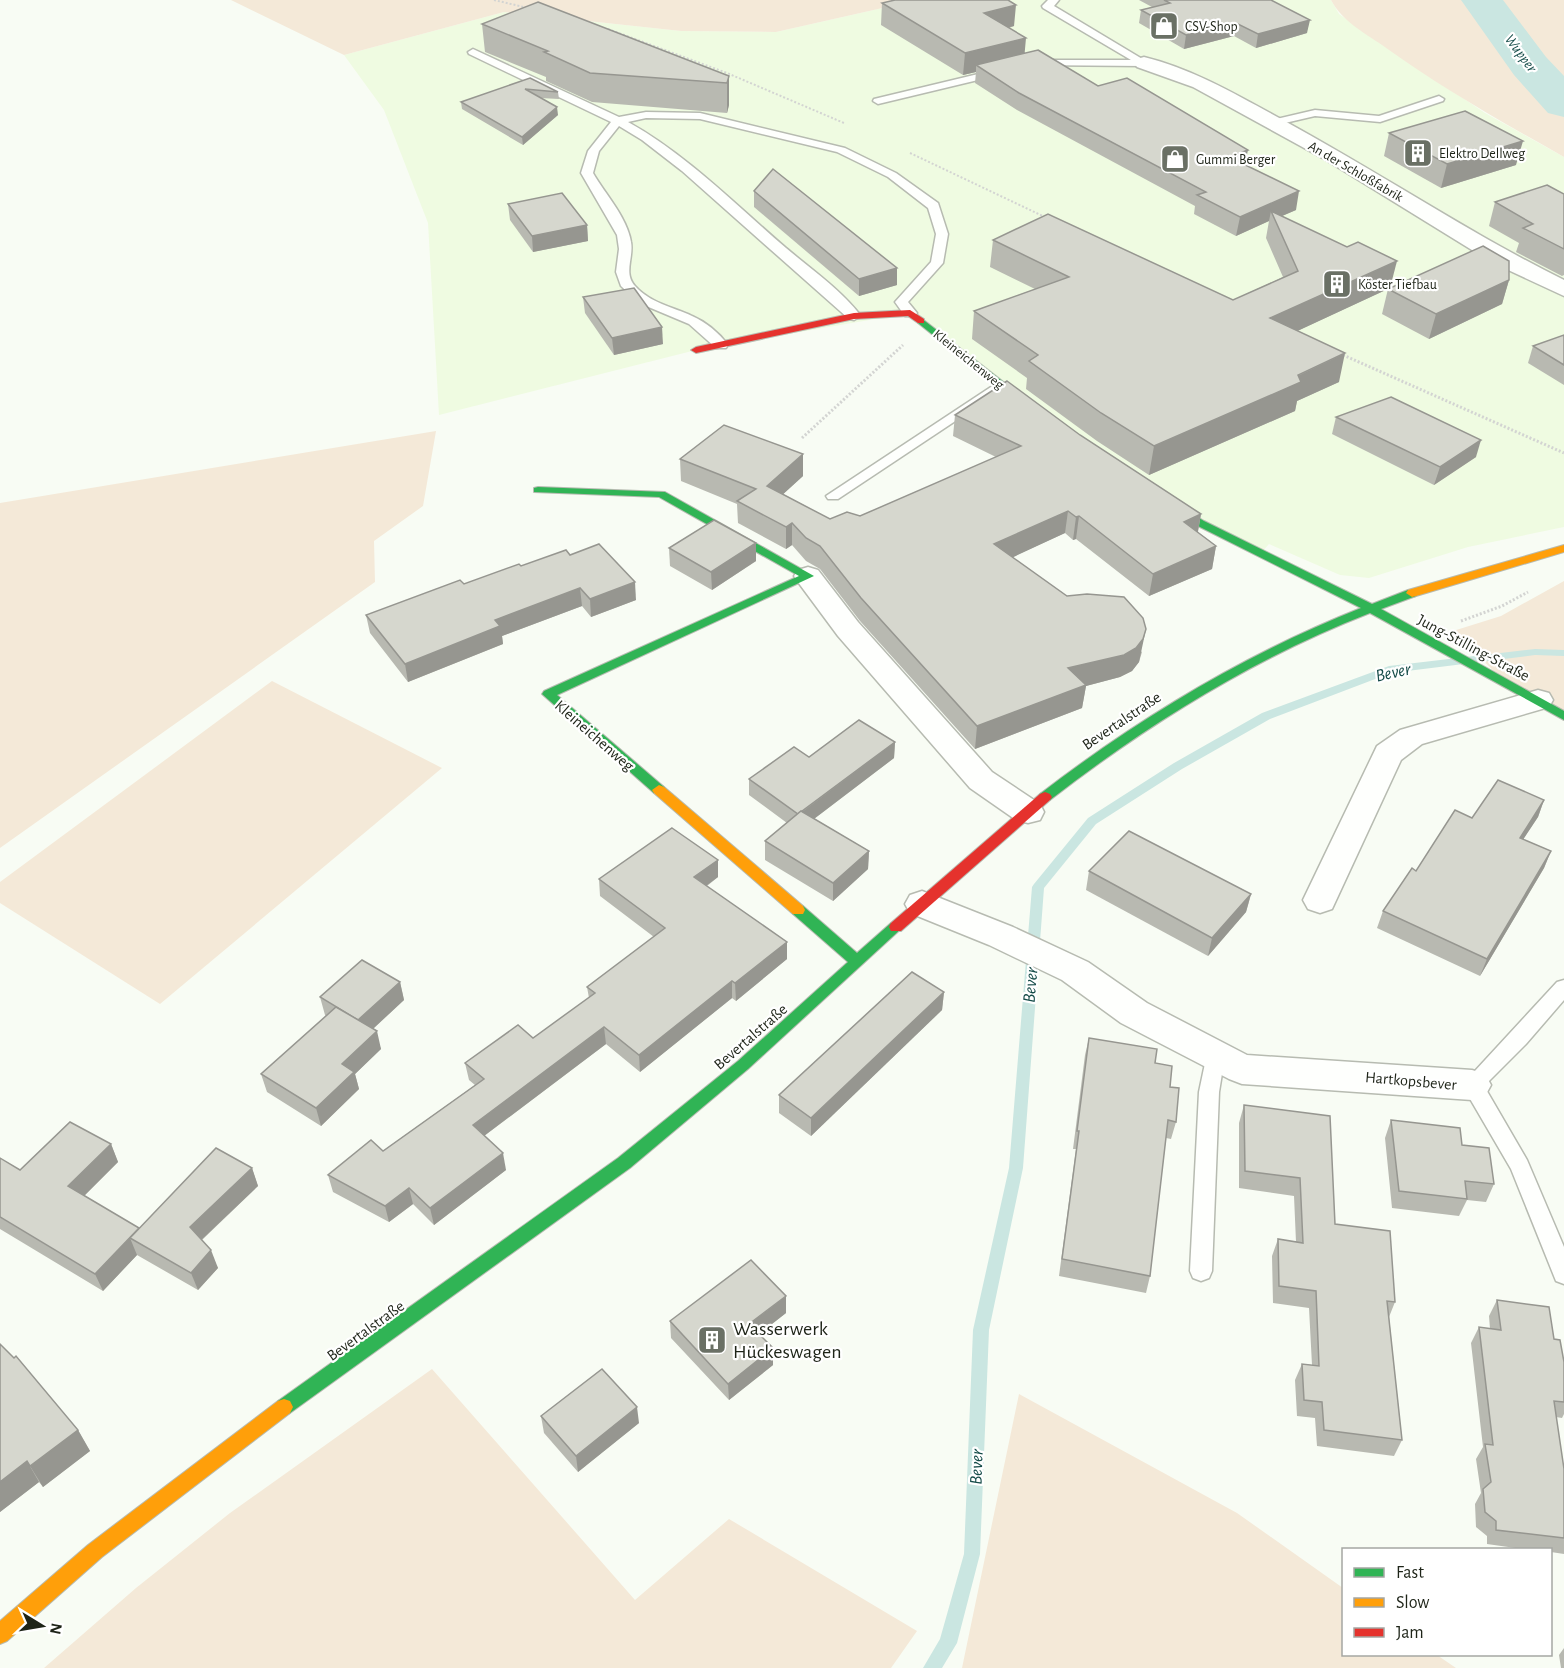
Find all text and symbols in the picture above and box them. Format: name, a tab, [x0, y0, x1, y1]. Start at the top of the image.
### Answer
shop icon: CSV-Shop	[1148, 10, 1180, 42]
place label: CSV-Shop	[1185, 20, 1238, 34]
water label: Wupper	[1502, 32, 1540, 76]
building icon: Elektro Dellweg	[1402, 137, 1434, 169]
street label: An der Schloßfabrik	[1306, 139, 1406, 205]
shop icon: Gummi Berger	[1159, 143, 1191, 175]
place label: Elektro Dellweg	[1439, 147, 1525, 161]
place label: Gummi Berger	[1196, 153, 1276, 167]
building icon: Köster Tiefbau	[1321, 268, 1353, 300]
place label: Köster Tiefbau	[1358, 278, 1437, 292]
street label: Kleineichenweg	[930, 327, 1007, 393]
street label: Jung-Stilling-Straße	[1415, 612, 1532, 684]
water label: Bever	[1374, 660, 1414, 686]
street label: Bevertalstraße	[1079, 689, 1164, 753]
street label: Kleineichenweg	[552, 697, 637, 774]
water label: Bever	[1020, 965, 1042, 1004]
street label: Bevertalstraße	[711, 1001, 790, 1073]
street label: Hartkopsbever	[1364, 1069, 1458, 1093]
street label: Bevertalstraße	[324, 1298, 407, 1364]
place label: Wasserwerk Hückeswagen	[733, 1319, 841, 1362]
building icon: Wasserwerk Hückeswagen	[696, 1324, 728, 1356]
water label: Bever	[967, 1448, 987, 1485]
legend	[1342, 1548, 1552, 1656]
text: Fast	[1396, 1564, 1424, 1582]
text: Slow	[1396, 1594, 1429, 1612]
north arrow	[12, 1596, 72, 1656]
text: N	[47, 1622, 65, 1636]
text: Jam	[1396, 1624, 1424, 1642]

